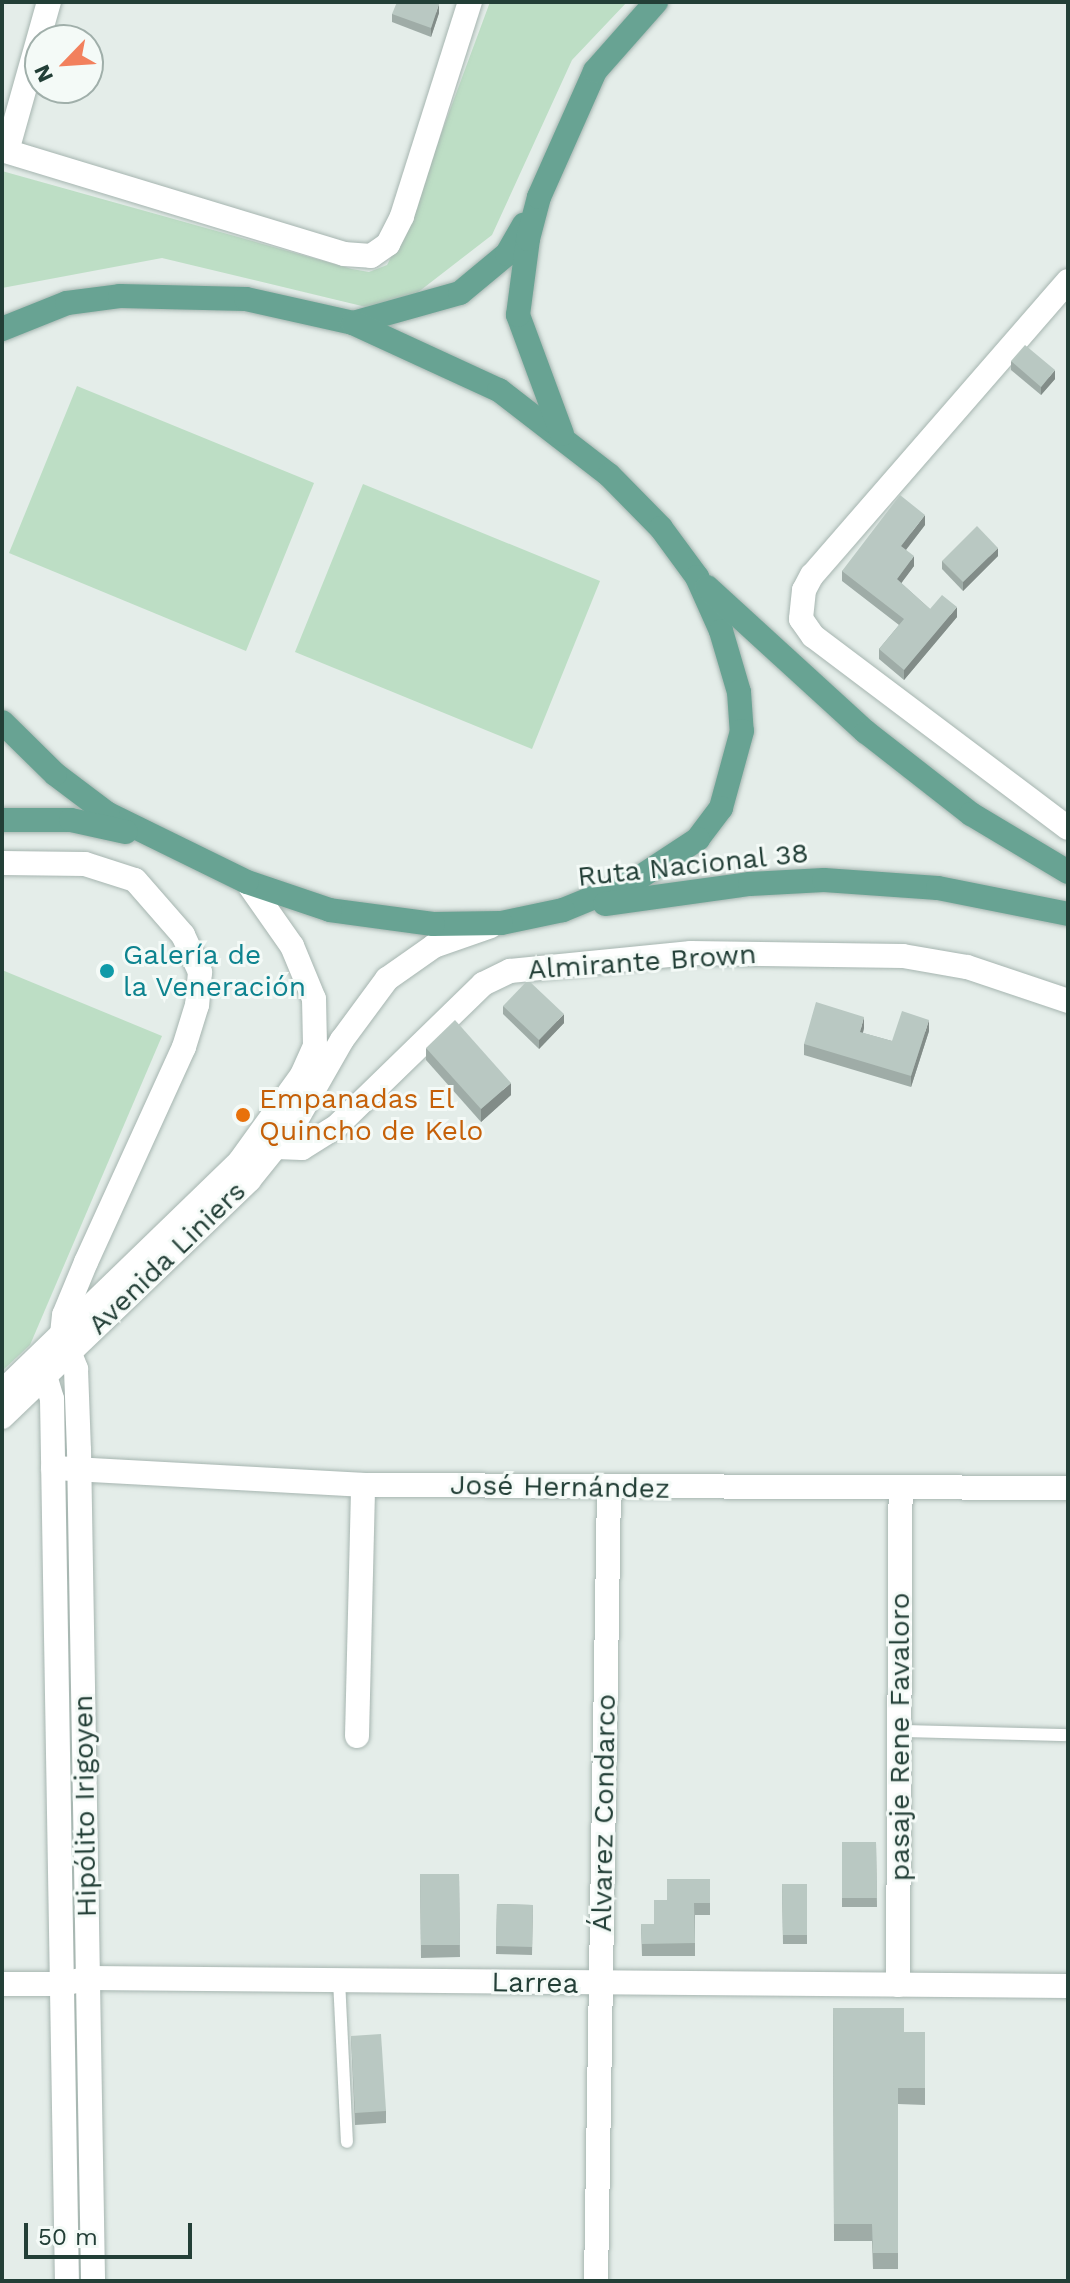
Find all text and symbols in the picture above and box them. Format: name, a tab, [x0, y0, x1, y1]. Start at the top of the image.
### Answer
north arrow	[24, 24, 104, 104]
text: N	[29, 61, 58, 86]
street label: Ruta Nacional 38	[575, 836, 811, 894]
street label: Almirante Brown	[527, 937, 757, 987]
place label: Galería de la Veneración	[123, 938, 308, 1004]
marker: Galería de la Veneración	[98, 962, 116, 980]
place label: Empanadas El Quincho de Kelo	[259, 1082, 483, 1148]
marker: Empanadas El Quincho de Kelo	[234, 1106, 252, 1124]
street label: Avenida Liniers	[81, 1174, 253, 1342]
street label: José Hernández	[450, 1468, 670, 1506]
street label: pasaje Rene Favaloro	[883, 1593, 917, 1881]
street label: Hipólito Irigoyen	[66, 1694, 104, 1918]
street label: Álvarez Condarco	[585, 1694, 623, 1932]
street label: Larrea	[491, 1965, 579, 2001]
scale bar	[28, 2207, 196, 2257]
text: 50 m	[38, 2223, 98, 2251]

